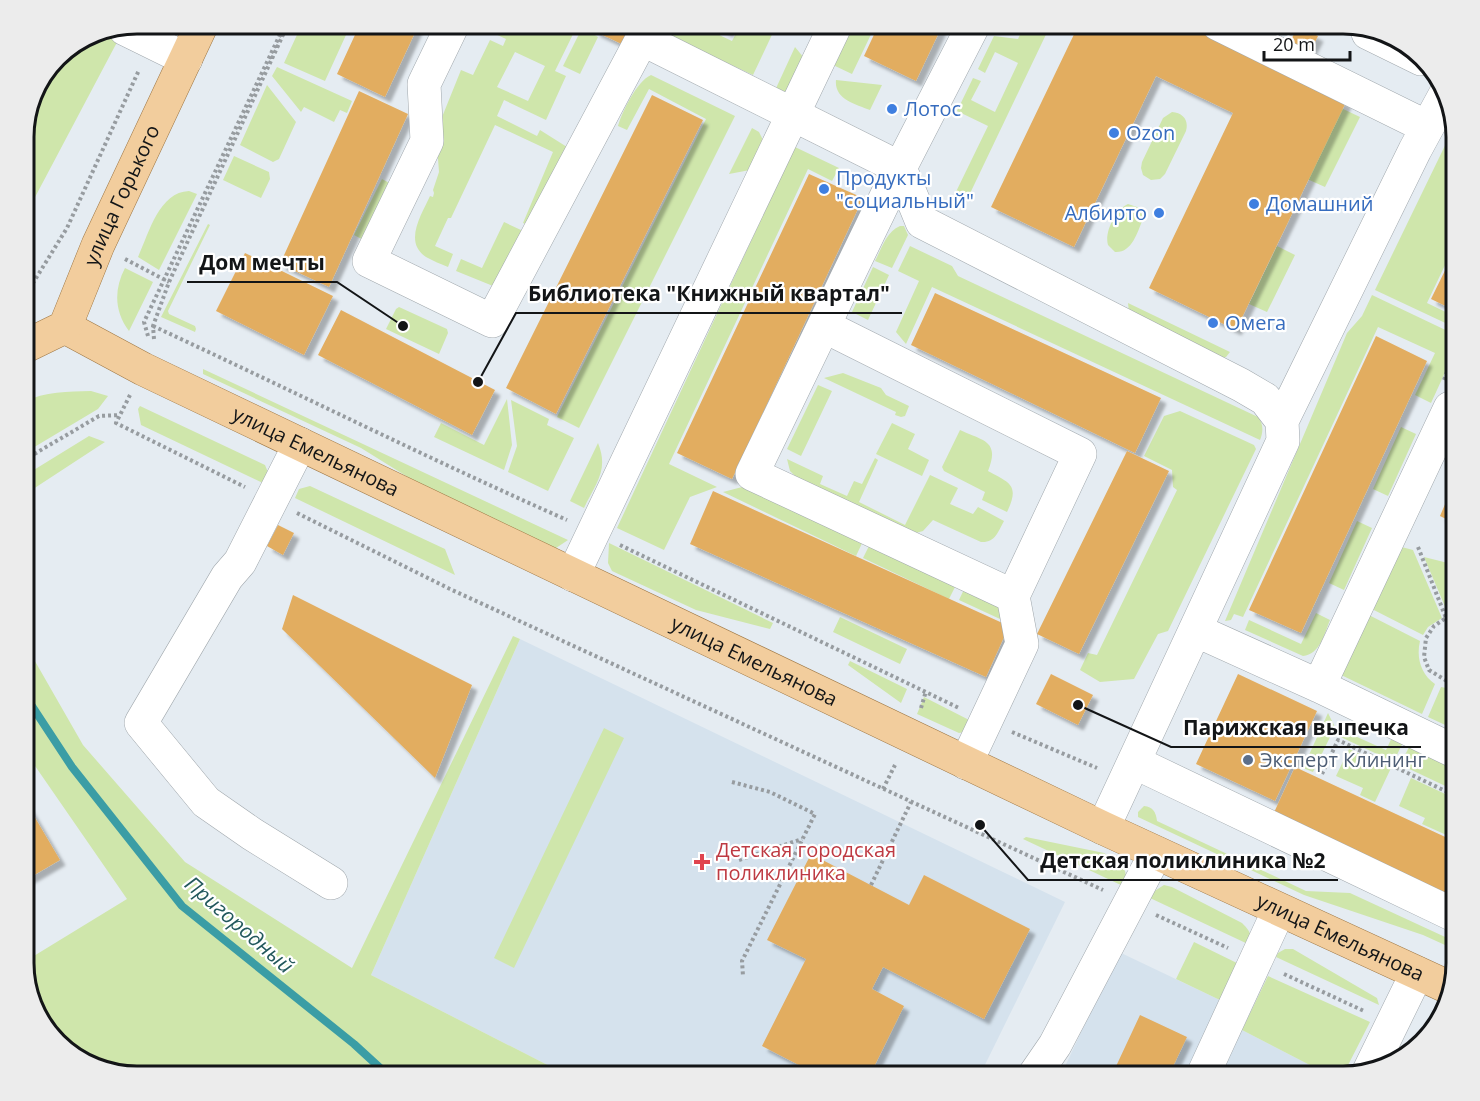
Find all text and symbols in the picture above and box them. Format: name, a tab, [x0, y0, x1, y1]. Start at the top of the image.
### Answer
scale bar	[1264, 24, 1350, 62]
text: 20 m	[1273, 32, 1315, 56]
place label: Лотос	[904, 95, 961, 122]
marker: Лотос	[885, 102, 899, 116]
place label: Ozon	[1126, 119, 1175, 146]
street label: улица Горького	[77, 120, 166, 270]
marker: Ozon	[1107, 126, 1121, 140]
place label: Продукты "социальный"	[836, 164, 974, 214]
marker: Продукты "социальный"	[817, 182, 831, 196]
place label: Домашний	[1266, 190, 1373, 217]
marker: Домашний	[1247, 197, 1261, 211]
place label: Албирто	[1065, 199, 1147, 226]
marker: Албирто	[1152, 206, 1166, 220]
callout: Дом мечты	[187, 243, 337, 282]
text: Дом мечты	[199, 248, 325, 276]
callout: Библиотека "Книжный квартал"	[516, 274, 902, 313]
text: Библиотека "Книжный квартал"	[528, 279, 890, 307]
place label: Омега	[1225, 309, 1286, 336]
marker: Омега	[1206, 316, 1220, 330]
street label: улица Емельянова	[228, 400, 404, 502]
street label: улица Емельянова	[667, 609, 842, 712]
callout: Парижская выпечка	[1171, 708, 1421, 747]
text: Парижская выпечка	[1183, 713, 1409, 741]
place label: Эксперт Клининг	[1260, 746, 1426, 773]
marker: Эксперт Клининг	[1241, 753, 1255, 767]
place label: Детская городская поликлиника	[716, 836, 896, 886]
callout: Детская поликлиника №2	[1028, 841, 1338, 880]
text: Детская поликлиника №2	[1040, 846, 1326, 874]
marker: Детская городская поликлиника	[693, 853, 711, 871]
water label: Пригородный	[179, 869, 300, 979]
street label: улица Емельянова	[1252, 887, 1429, 987]

